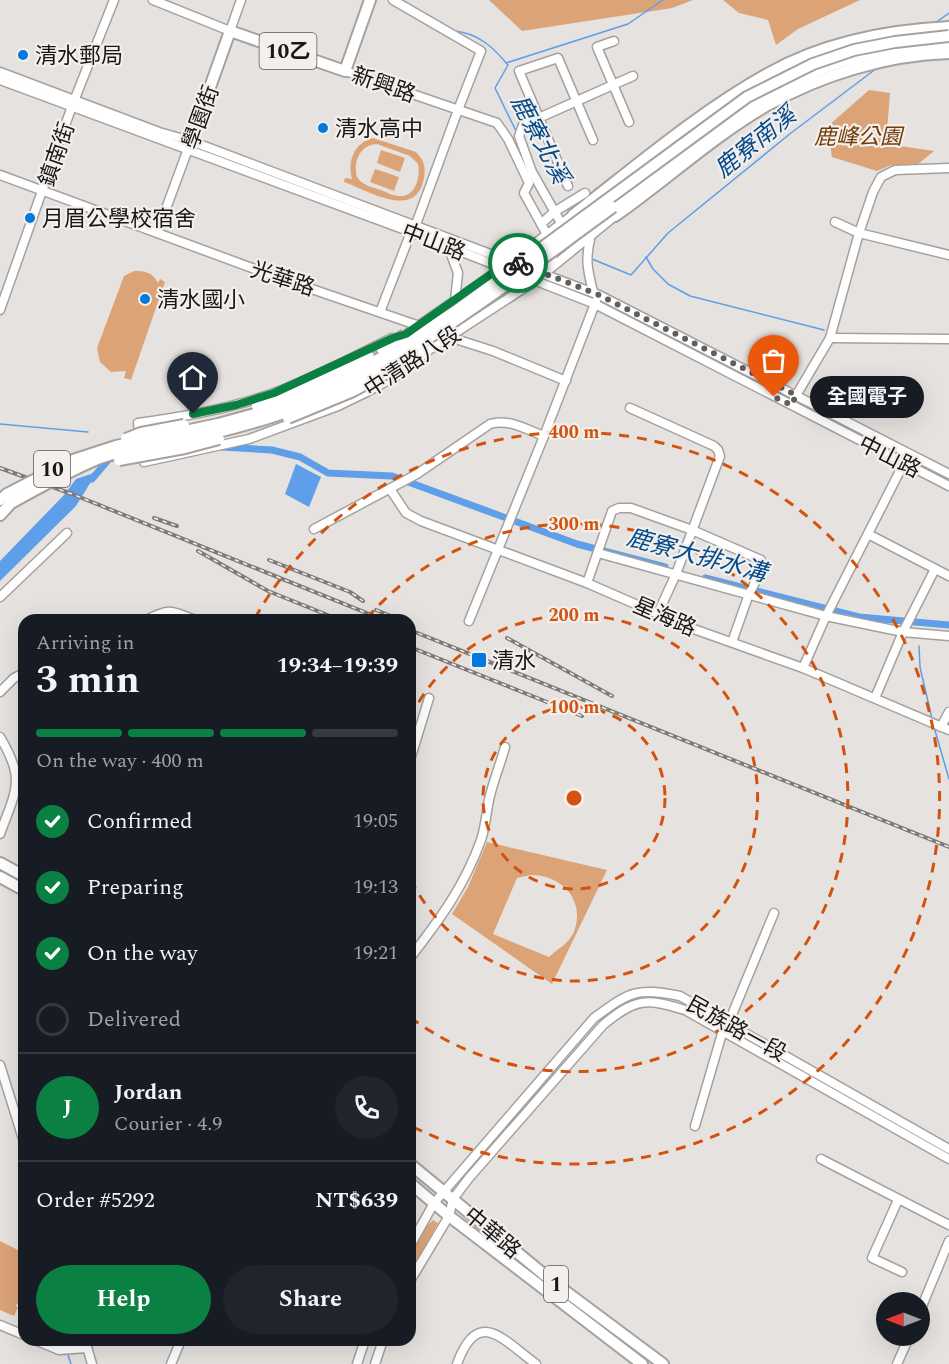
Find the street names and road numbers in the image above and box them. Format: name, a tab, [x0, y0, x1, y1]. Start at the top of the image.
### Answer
road number: 10乙	[260, 33, 316, 69]
street label: 新興路	[347, 59, 420, 112]
street label: 學園街	[175, 81, 228, 154]
street label: 鎮南街	[31, 118, 84, 191]
street label: 中山路	[397, 215, 470, 270]
street label: 光華路	[246, 254, 319, 305]
street label: 中清路八段	[358, 318, 468, 406]
street label: 中山路	[852, 428, 926, 487]
road number: 10	[34, 451, 70, 487]
street label: 星海路	[628, 589, 701, 645]
street label: 民族路一段	[680, 988, 792, 1070]
street label: 中華路	[456, 1199, 528, 1267]
road number: 1	[544, 1266, 568, 1302]

